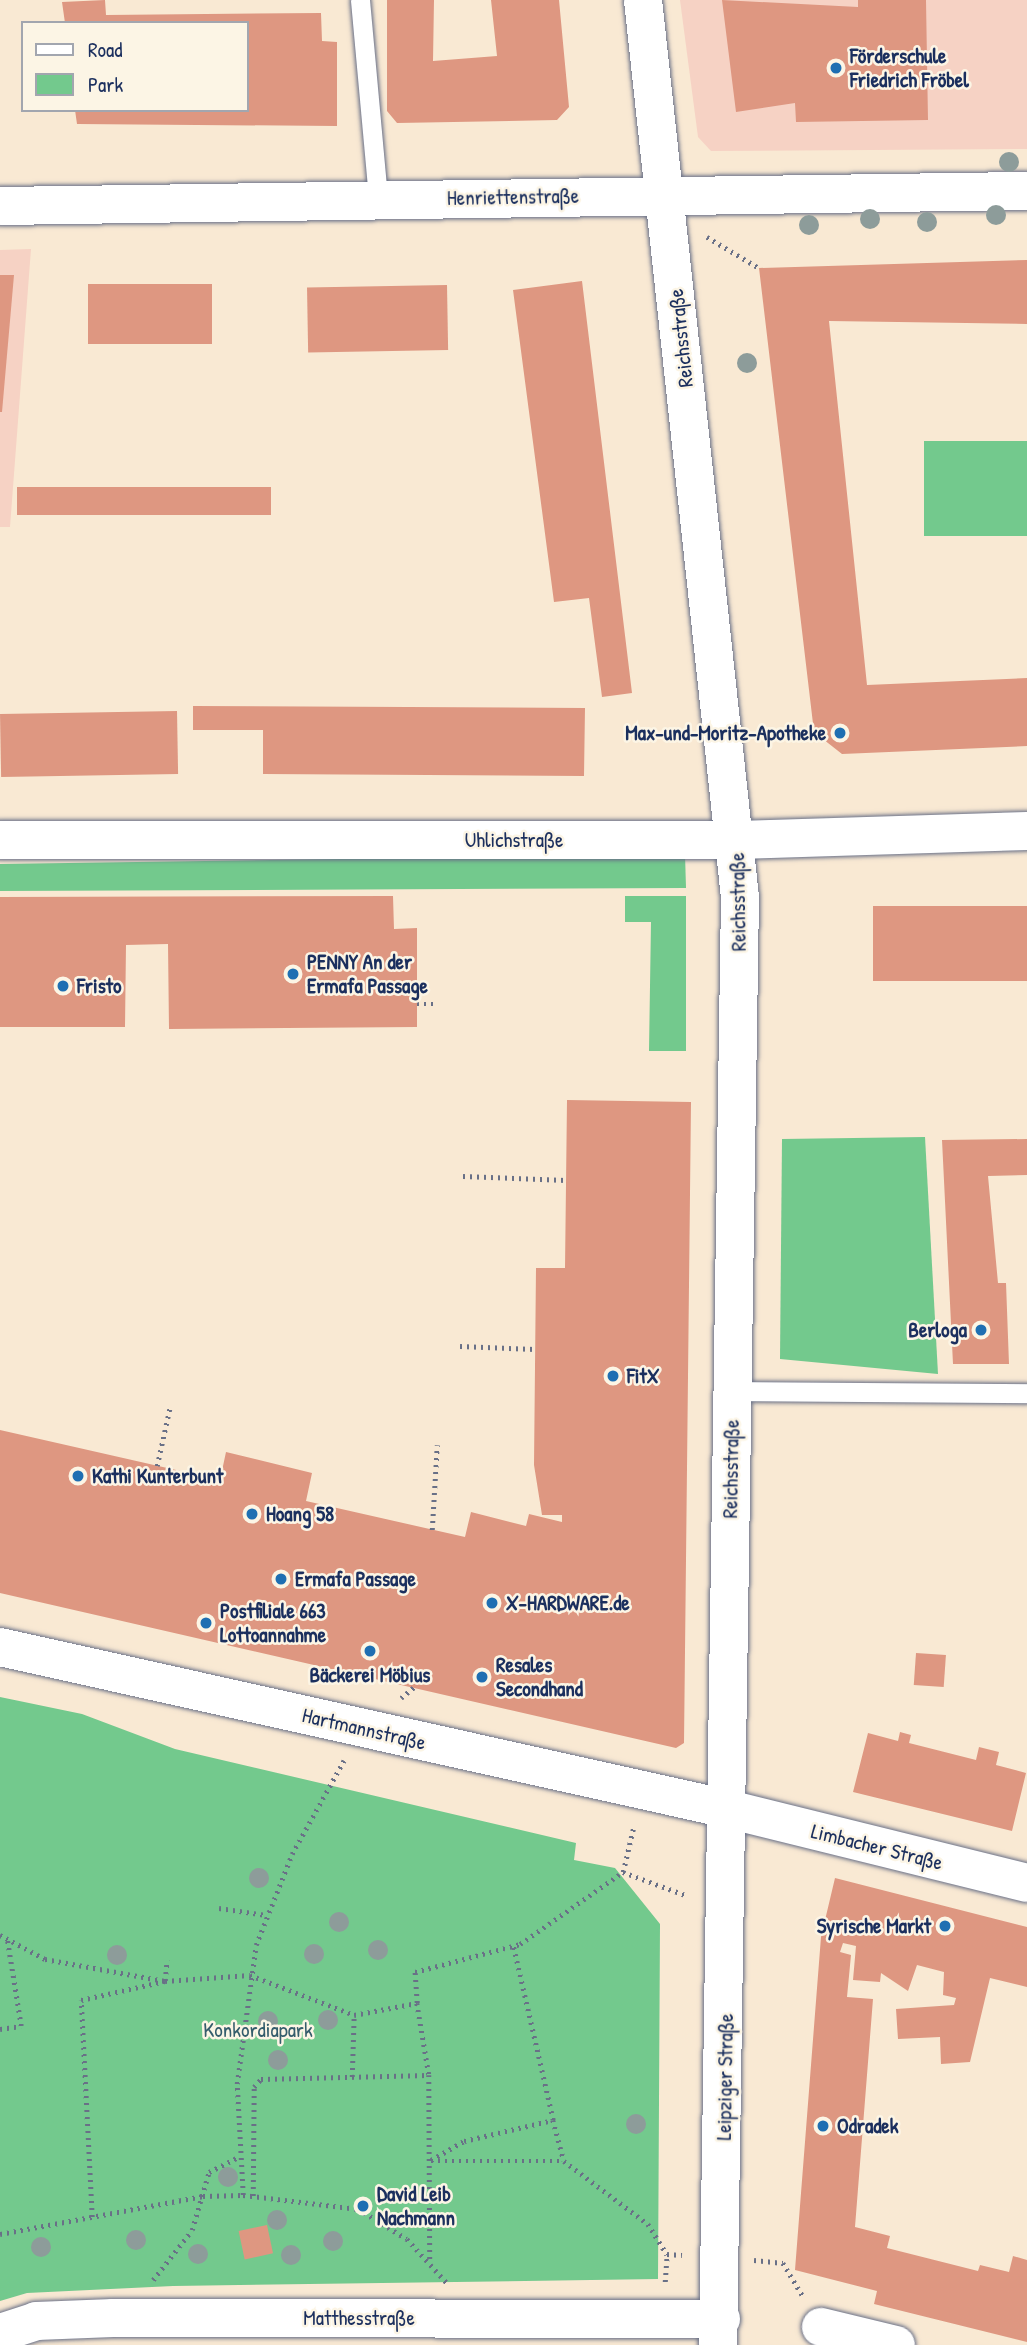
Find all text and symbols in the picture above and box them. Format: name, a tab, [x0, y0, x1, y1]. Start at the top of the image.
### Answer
legend	[21, 21, 248, 112]
text: Road	[88, 35, 122, 64]
place label: Förderschule Friedrich Fröbel	[850, 43, 969, 93]
marker: Förderschule Friedrich Fröbel	[828, 60, 844, 76]
text: Park	[88, 70, 123, 99]
street label: Henriettenstraße	[447, 183, 579, 211]
street label: Reichsstraße	[663, 288, 699, 388]
place label: Max-und-Moritz-Apotheke	[625, 720, 826, 746]
marker: Max-und-Moritz-Apotheke	[832, 725, 848, 741]
street label: Uhlichstraße	[465, 827, 563, 853]
street label: Reichsstraße	[725, 852, 751, 952]
place label: PENNY An der Ermafa Passage	[307, 949, 428, 999]
marker: PENNY An der Ermafa Passage	[285, 966, 301, 982]
place label: Fristo	[77, 973, 121, 999]
marker: Fristo	[55, 978, 71, 994]
place label: Berloga	[908, 1317, 967, 1343]
marker: Berloga	[973, 1322, 989, 1338]
place label: FitX	[627, 1363, 659, 1389]
marker: FitX	[605, 1368, 621, 1384]
street label: Reichsstraße	[718, 1419, 744, 1519]
place label: Kathi Kunterbunt	[92, 1463, 223, 1489]
marker: Kathi Kunterbunt	[70, 1468, 86, 1484]
place label: Hoang 58	[266, 1501, 334, 1527]
marker: Hoang 58	[244, 1506, 260, 1522]
place label: Ermafa Passage	[295, 1566, 416, 1592]
marker: Ermafa Passage	[273, 1571, 289, 1587]
place label: X-HARDWARE.de	[506, 1590, 630, 1616]
marker: X-HARDWARE.de	[484, 1595, 500, 1611]
place label: Postfiliale 663 Lottoannahme	[220, 1598, 326, 1648]
marker: Postfiliale 663 Lottoannahme	[198, 1615, 214, 1631]
marker: Bäckerei Möbius	[362, 1643, 378, 1659]
place label: Resales Secondhand	[496, 1652, 583, 1702]
place label: Bäckerei Möbius	[310, 1662, 430, 1688]
marker: Resales Secondhand	[474, 1669, 490, 1685]
street label: Hartmannstraße	[300, 1703, 428, 1755]
street label: Limbacher Straße	[809, 1818, 945, 1876]
place label: Syrische Markt	[817, 1913, 931, 1939]
marker: Syrische Markt	[937, 1918, 953, 1934]
street label: Leipziger Straße	[711, 2013, 739, 2141]
park label: Konkordiapark	[203, 2017, 313, 2043]
place label: Odradek	[837, 2113, 898, 2139]
marker: Odradek	[815, 2118, 831, 2134]
place label: David Leib Nachmann	[377, 2181, 455, 2231]
marker: David Leib Nachmann	[355, 2198, 371, 2214]
street label: Matthesstraße	[303, 2305, 415, 2331]

